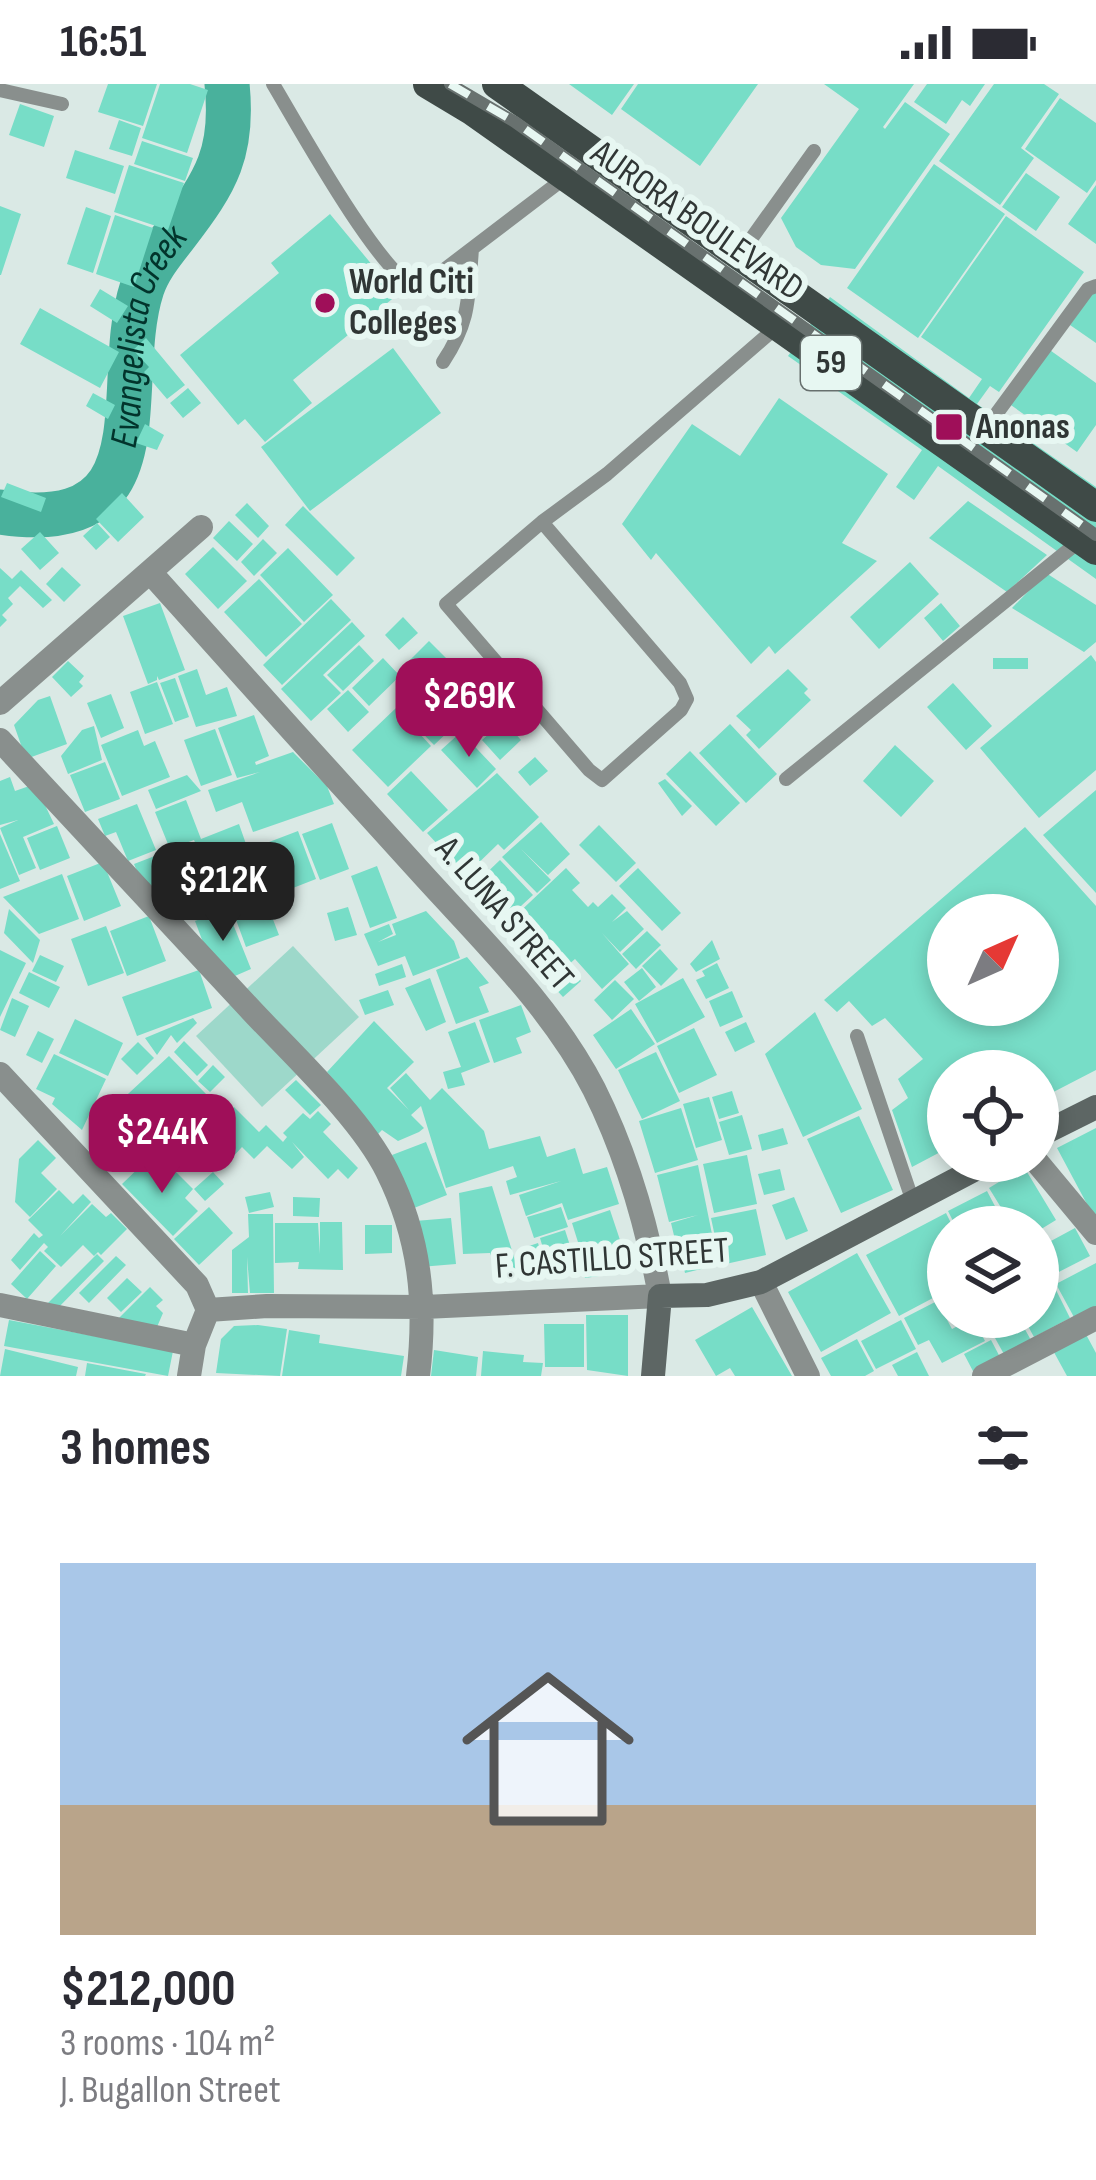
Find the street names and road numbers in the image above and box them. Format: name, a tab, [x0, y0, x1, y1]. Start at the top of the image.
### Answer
street label: AURORA BOULEVARD	[582, 131, 811, 310]
road number: 59	[801, 336, 861, 390]
street label: A. LUNA STREET	[425, 828, 582, 999]
street label: F. CASTILLO STREET	[494, 1229, 730, 1289]

